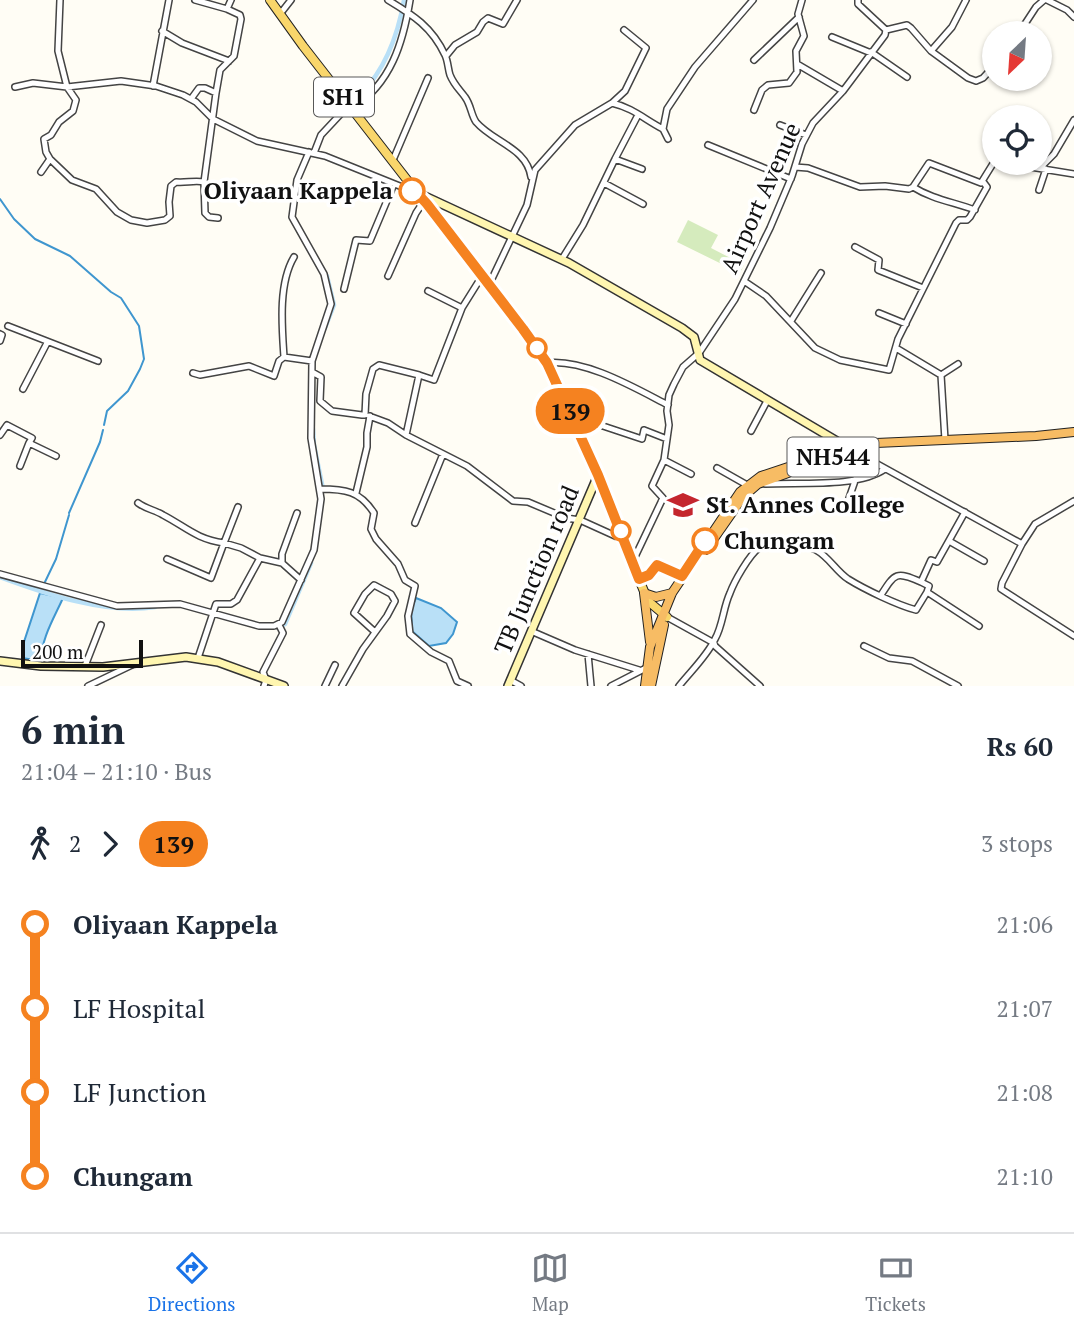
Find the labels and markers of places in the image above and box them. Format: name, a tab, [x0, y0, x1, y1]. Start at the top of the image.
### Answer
place label: Oliyaan Kappela	[204, 174, 394, 206]
marker: Oliyaan Kappela	[399, 178, 425, 204]
unlabelled marker	[527, 338, 547, 358]
school or university icon: St. Annes College	[666, 488, 700, 522]
place label: St. Annes College	[706, 488, 905, 520]
unlabelled marker	[611, 521, 631, 541]
place label: Chungam	[724, 524, 834, 556]
marker: Chungam	[692, 528, 718, 554]

